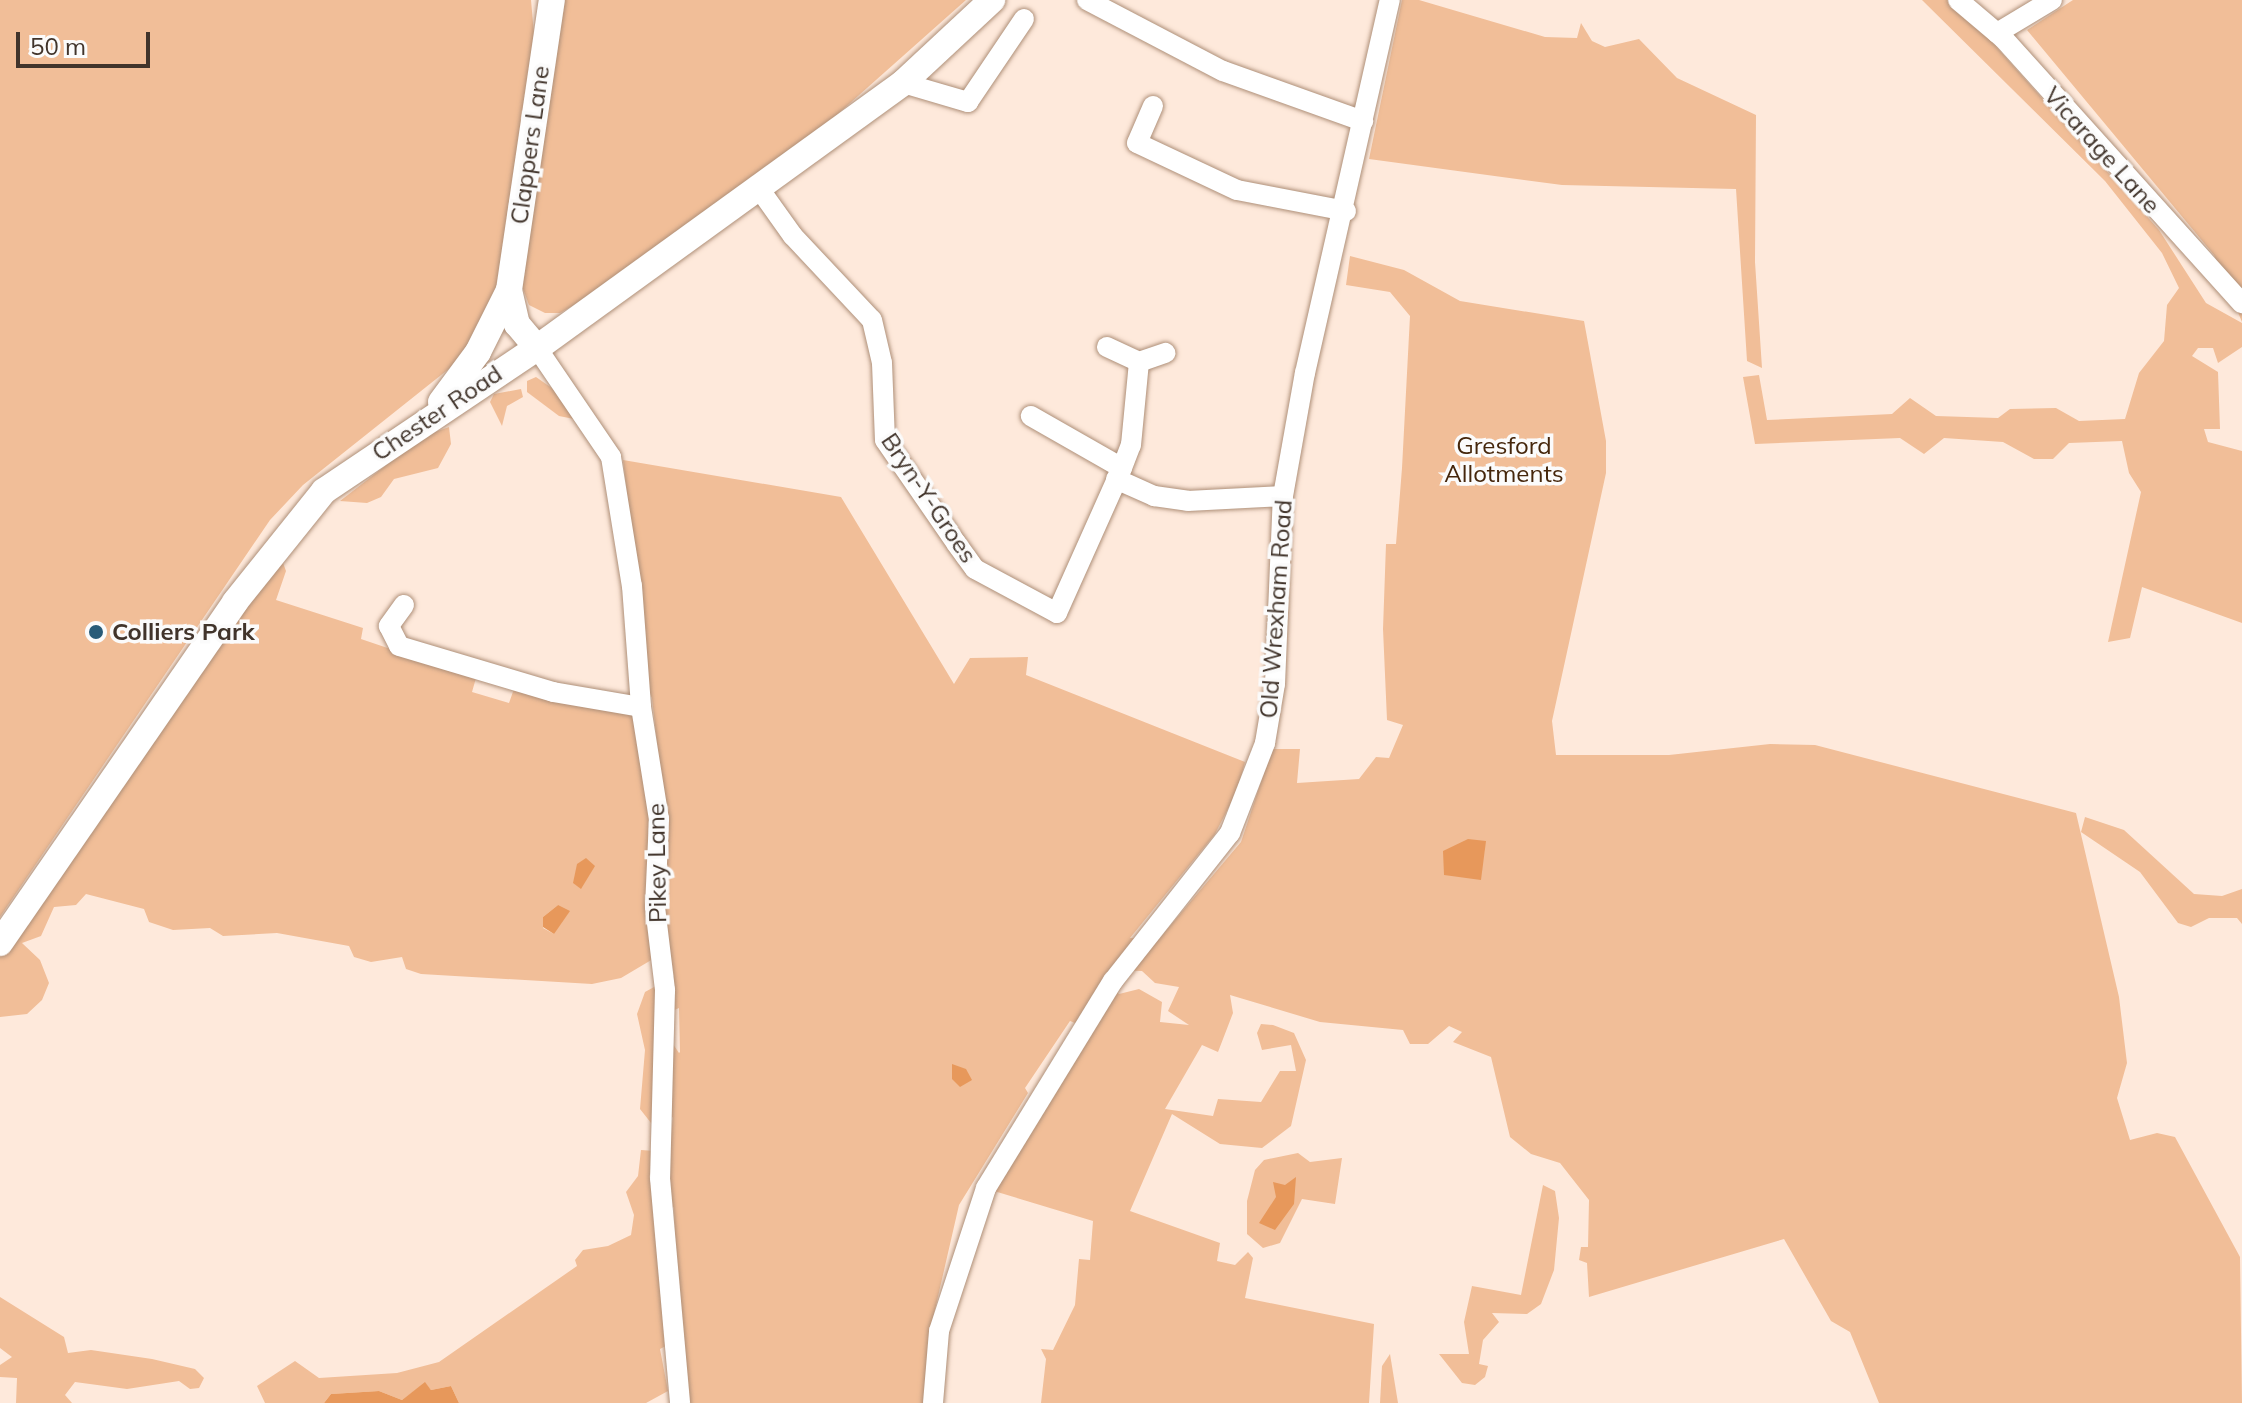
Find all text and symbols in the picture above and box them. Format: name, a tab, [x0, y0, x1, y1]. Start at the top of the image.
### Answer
scale bar	[20, 16, 154, 66]
text: 50 m	[30, 31, 86, 61]
street label: Clappers Lane	[505, 64, 555, 226]
street label: Vicarage Lane	[2038, 81, 2166, 219]
street label: Chester Road	[367, 359, 507, 467]
street label: Bryn-Y-Groes	[875, 428, 983, 568]
park label: Gresford Allotments	[1444, 432, 1564, 488]
street label: Old Wrexham Road	[1254, 499, 1298, 719]
place label: Colliers Park	[112, 618, 255, 646]
marker: Colliers Park	[87, 623, 105, 641]
street label: Pikey Lane	[642, 803, 672, 923]

